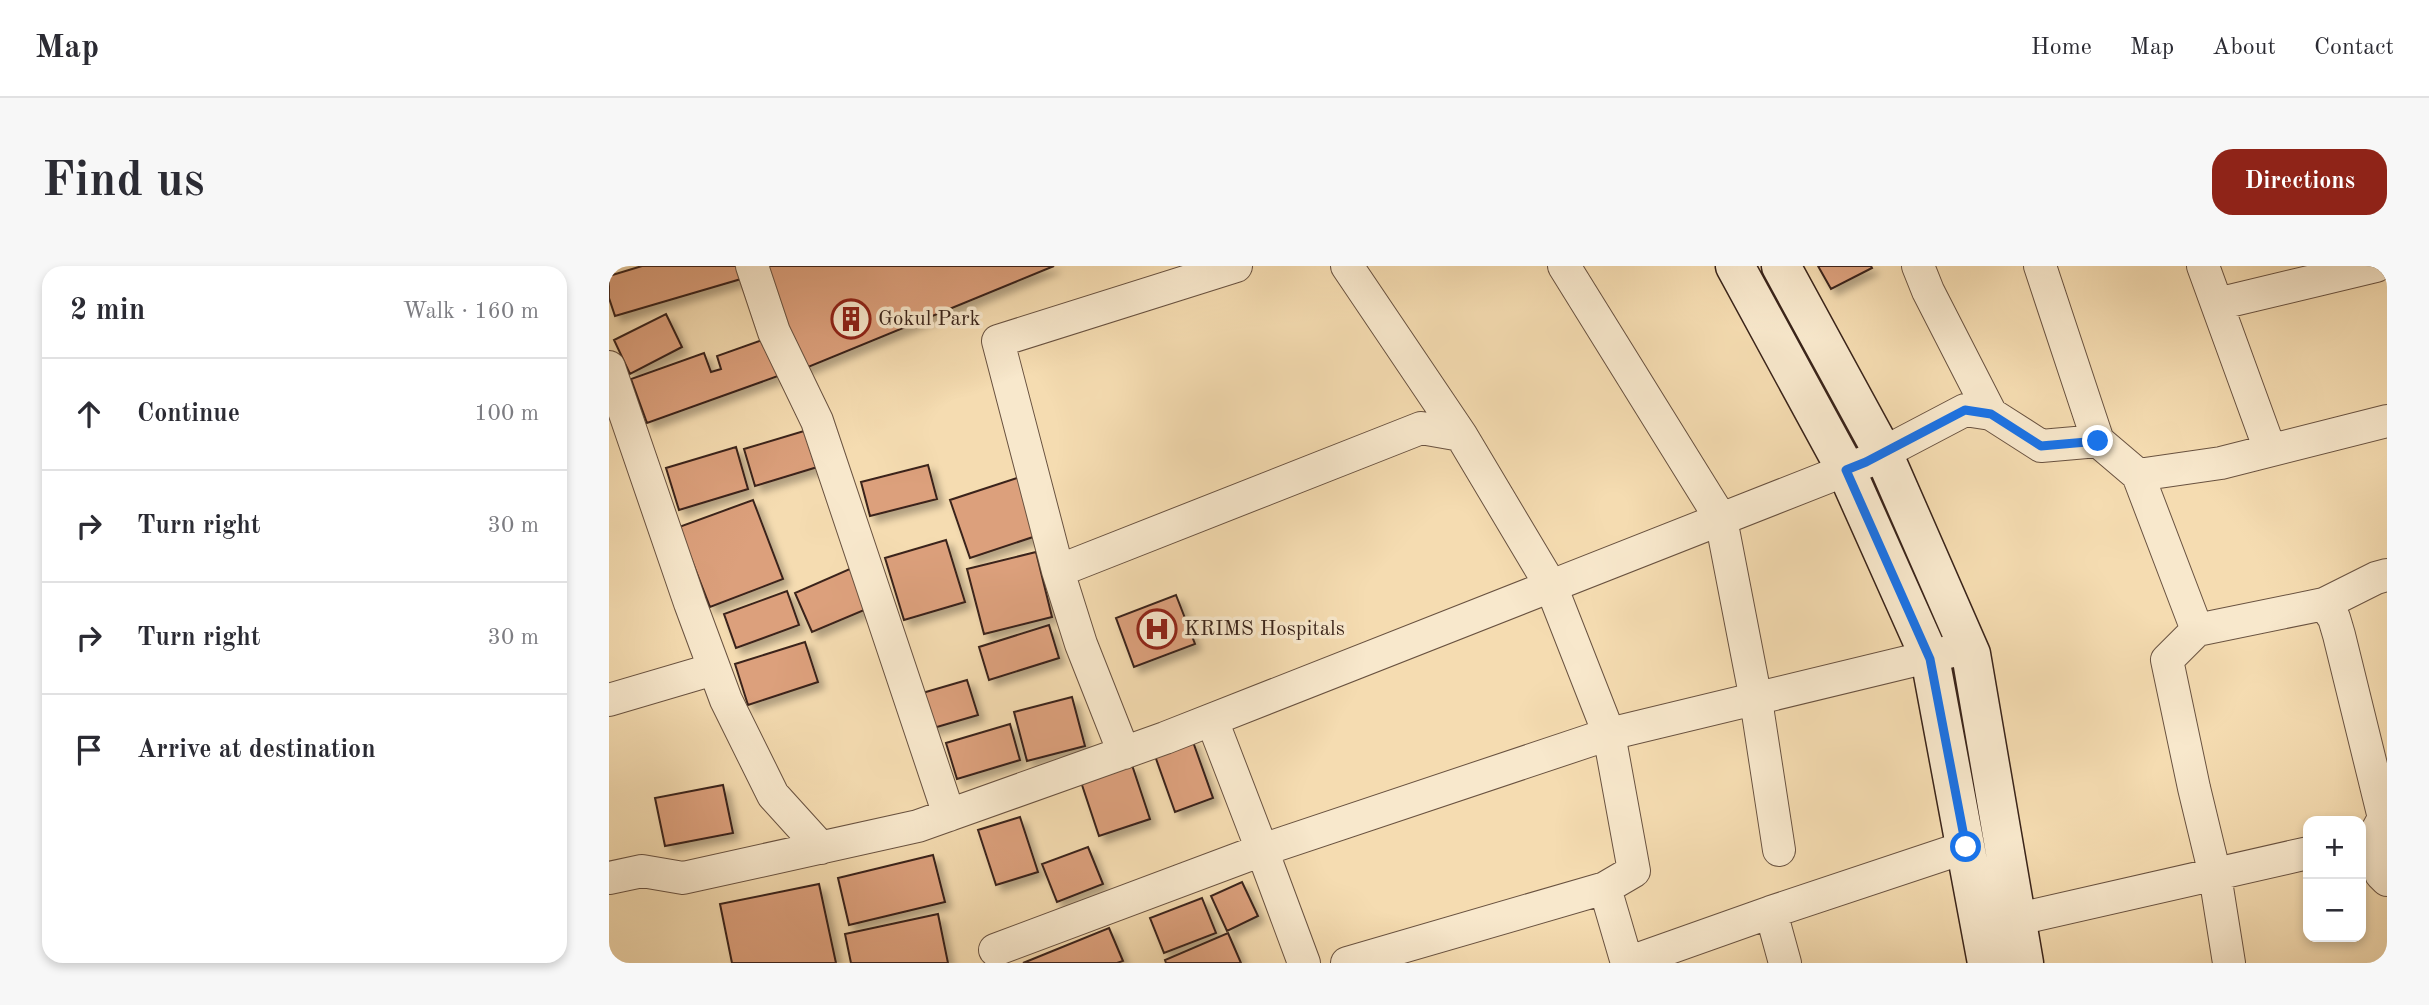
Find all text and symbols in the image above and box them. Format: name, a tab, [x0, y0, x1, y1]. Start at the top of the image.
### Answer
text: Map	[35, 32, 99, 65]
text: Home	[2031, 36, 2092, 60]
text: Map	[2130, 36, 2174, 60]
text: About	[2212, 36, 2276, 60]
text: Contact	[2314, 36, 2394, 60]
button: Directions	[2212, 149, 2387, 215]
text: Find us	[42, 158, 205, 207]
text: 2 min	[70, 296, 145, 326]
building icon: Gokul Park	[830, 298, 872, 340]
text: Walk · 160 m	[403, 300, 539, 323]
place label: Gokul Park	[878, 309, 981, 330]
icon: ahead	[70, 395, 108, 433]
text: Continue	[137, 401, 240, 427]
text: 100 m	[474, 402, 539, 425]
route end	[2082, 425, 2113, 456]
icon: right	[70, 507, 108, 545]
text: Turn right	[137, 513, 260, 539]
text: 30 m	[488, 514, 539, 537]
hospital icon: KRIMS Hospitals	[1136, 608, 1178, 650]
icon: right	[70, 619, 108, 657]
place label: KRIMS Hospitals	[1184, 619, 1345, 640]
text: Turn right	[137, 625, 260, 651]
text: 30 m	[488, 626, 539, 649]
icon: arrive	[70, 731, 108, 769]
text: Arrive at destination	[137, 737, 376, 763]
map controls	[2303, 816, 2366, 942]
button: +	[2303, 816, 2366, 879]
route start	[1950, 831, 1981, 862]
button: −	[2303, 879, 2366, 942]

